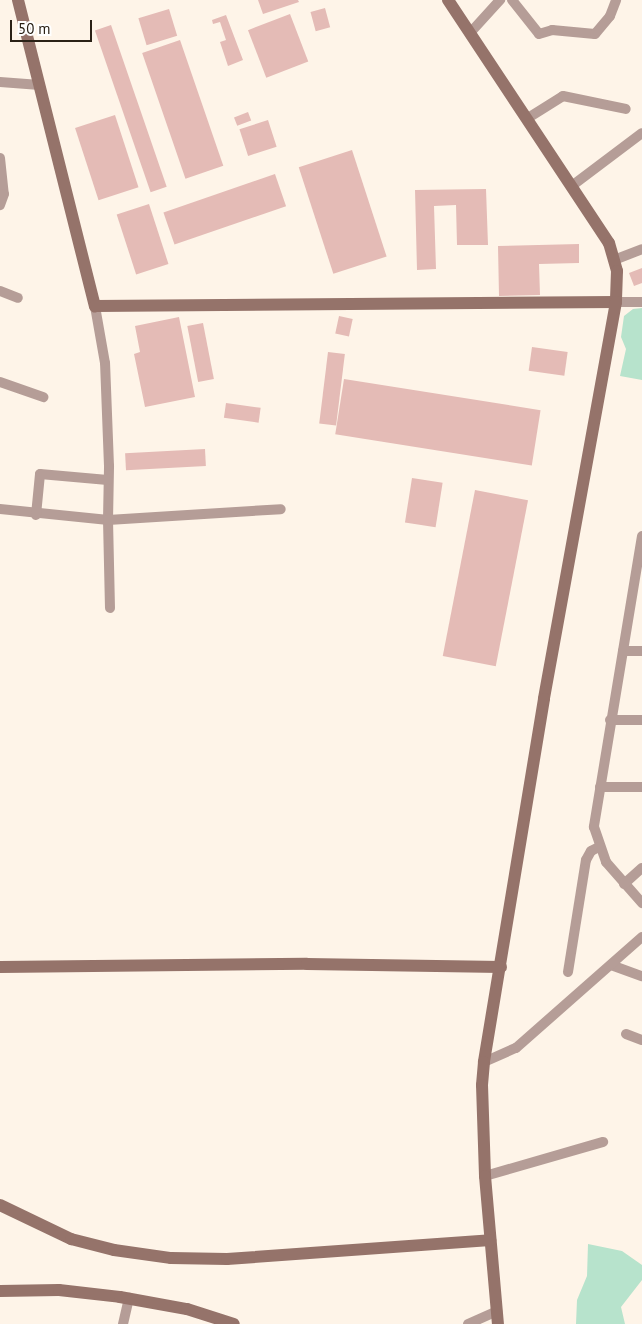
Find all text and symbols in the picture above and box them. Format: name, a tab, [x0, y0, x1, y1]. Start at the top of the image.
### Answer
scale bar	[12, 10, 95, 42]
text: 50 m	[18, 19, 51, 38]

